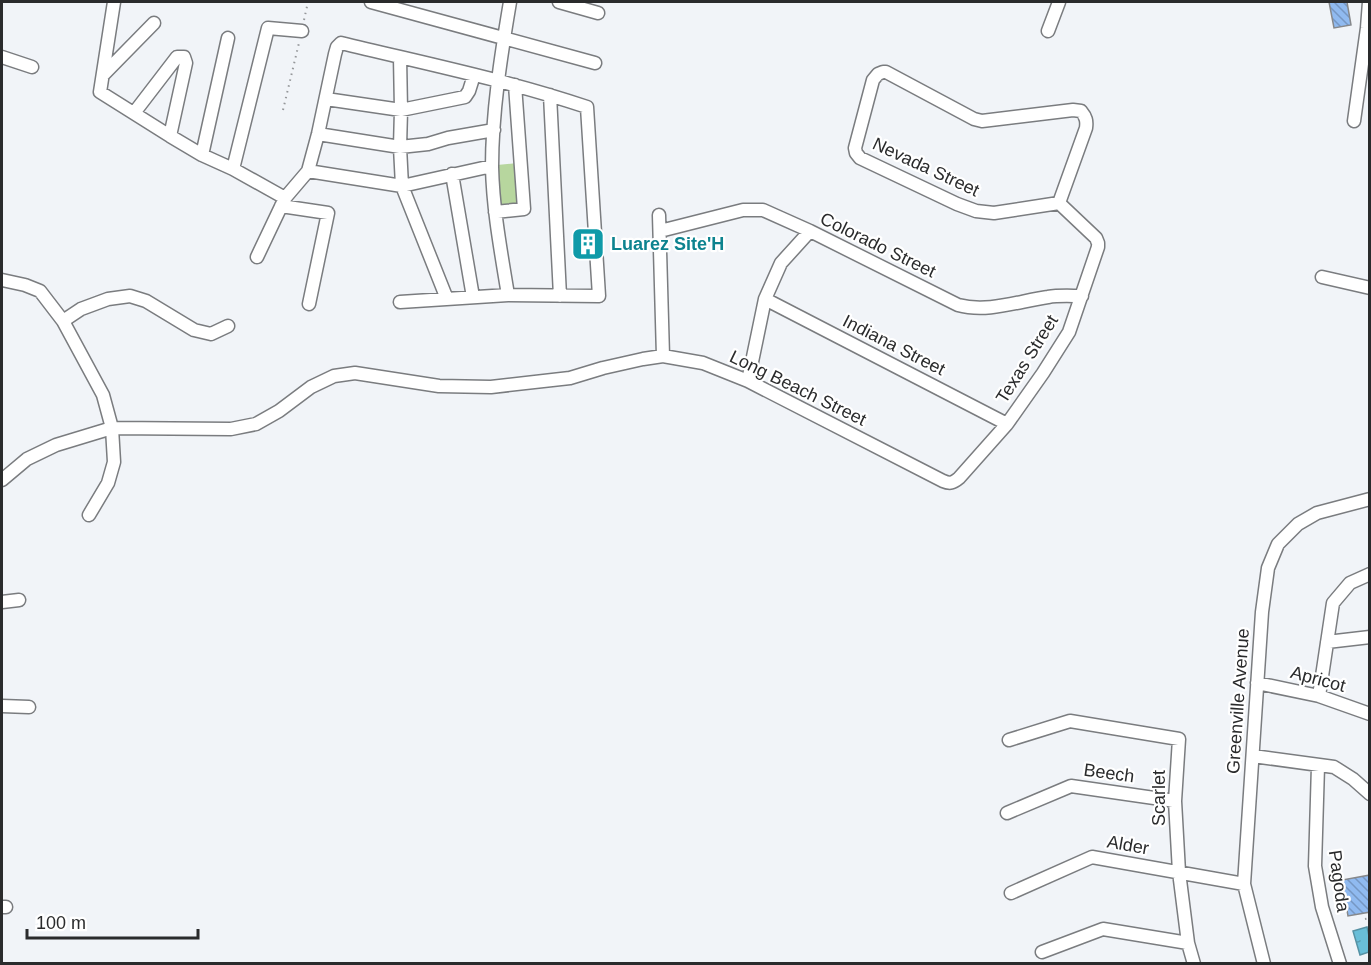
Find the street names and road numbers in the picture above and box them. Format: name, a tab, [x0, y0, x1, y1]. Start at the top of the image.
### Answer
street label: Nevada Street	[870, 134, 982, 200]
street label: Colorado Street	[817, 208, 939, 282]
street label: Indiana Street	[840, 311, 948, 379]
street label: Texas Street	[992, 311, 1062, 407]
street label: Long Beach Street	[727, 346, 869, 430]
street label: Greenville Avenue	[1223, 628, 1253, 774]
street label: Apricot	[1288, 662, 1348, 696]
street label: Beech	[1082, 760, 1136, 786]
street label: Scarlet	[1149, 770, 1169, 826]
street label: Alder	[1106, 832, 1150, 858]
street label: Pagoda	[1325, 849, 1353, 914]

